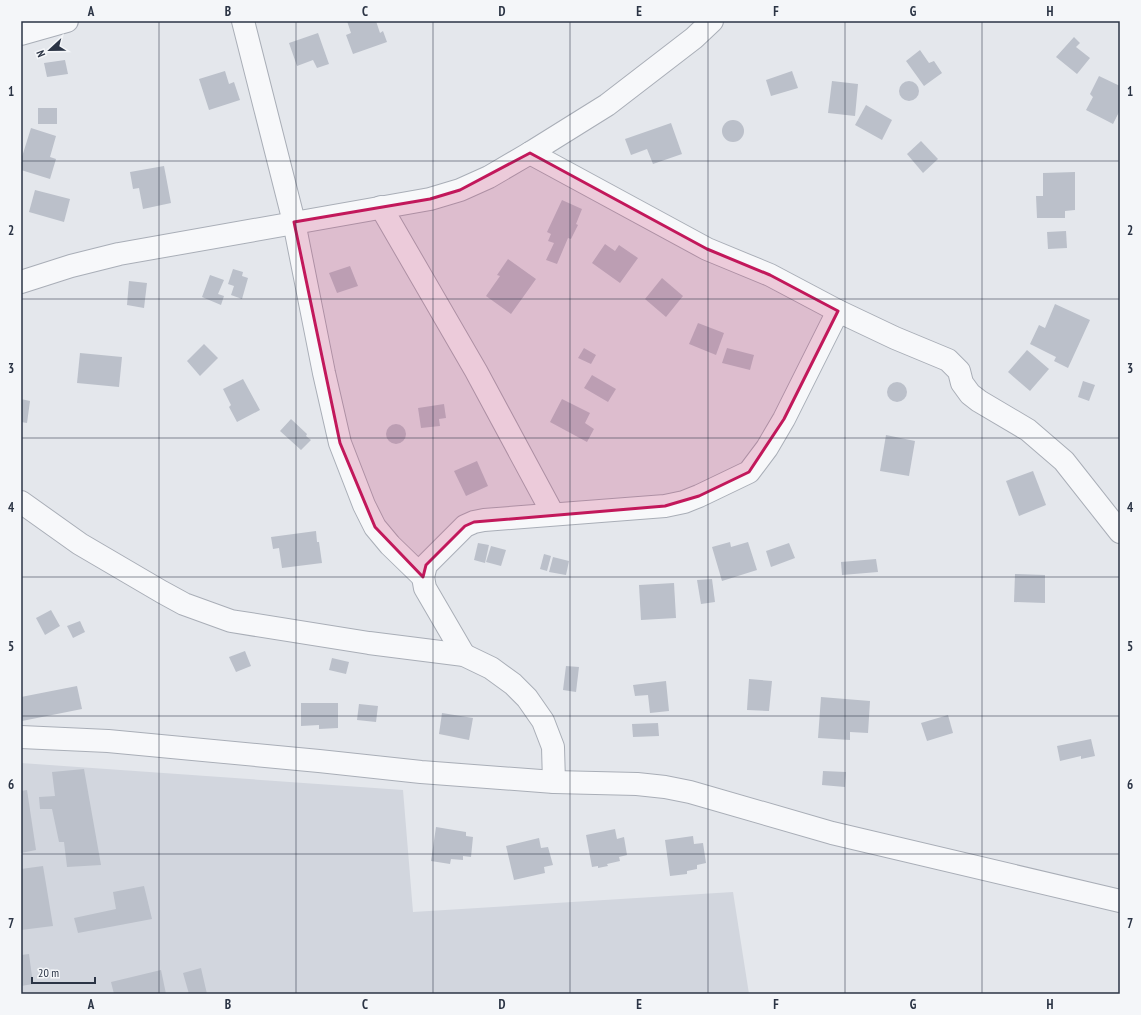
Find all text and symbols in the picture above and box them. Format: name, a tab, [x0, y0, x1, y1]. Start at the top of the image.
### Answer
text: A	[87, 3, 95, 20]
text: B	[225, 3, 231, 20]
text: C	[362, 3, 368, 20]
text: D	[499, 3, 506, 20]
text: E	[636, 3, 642, 20]
text: F	[773, 3, 779, 20]
text: G	[910, 3, 917, 20]
text: H	[1047, 3, 1054, 20]
north arrow	[30, 30, 70, 70]
text: N	[33, 48, 48, 59]
text: 1	[8, 83, 14, 100]
text: 1	[1127, 83, 1133, 100]
text: 2	[8, 222, 14, 239]
text: 2	[1127, 222, 1133, 239]
text: 3	[8, 360, 14, 377]
text: 3	[1127, 360, 1133, 377]
text: 4	[8, 499, 15, 516]
text: 4	[1127, 499, 1134, 516]
text: 5	[8, 638, 14, 655]
text: 5	[1127, 638, 1133, 655]
text: 6	[8, 776, 14, 793]
text: 6	[1127, 776, 1133, 793]
text: 7	[8, 915, 14, 932]
text: 7	[1127, 915, 1133, 932]
scale bar	[32, 959, 95, 985]
text: 20 m	[38, 965, 59, 980]
text: A	[87, 996, 95, 1013]
text: B	[225, 996, 231, 1013]
text: C	[362, 996, 368, 1013]
text: D	[499, 996, 506, 1013]
text: E	[636, 996, 642, 1013]
text: F	[773, 996, 779, 1013]
text: G	[910, 996, 917, 1013]
text: H	[1047, 996, 1054, 1013]

